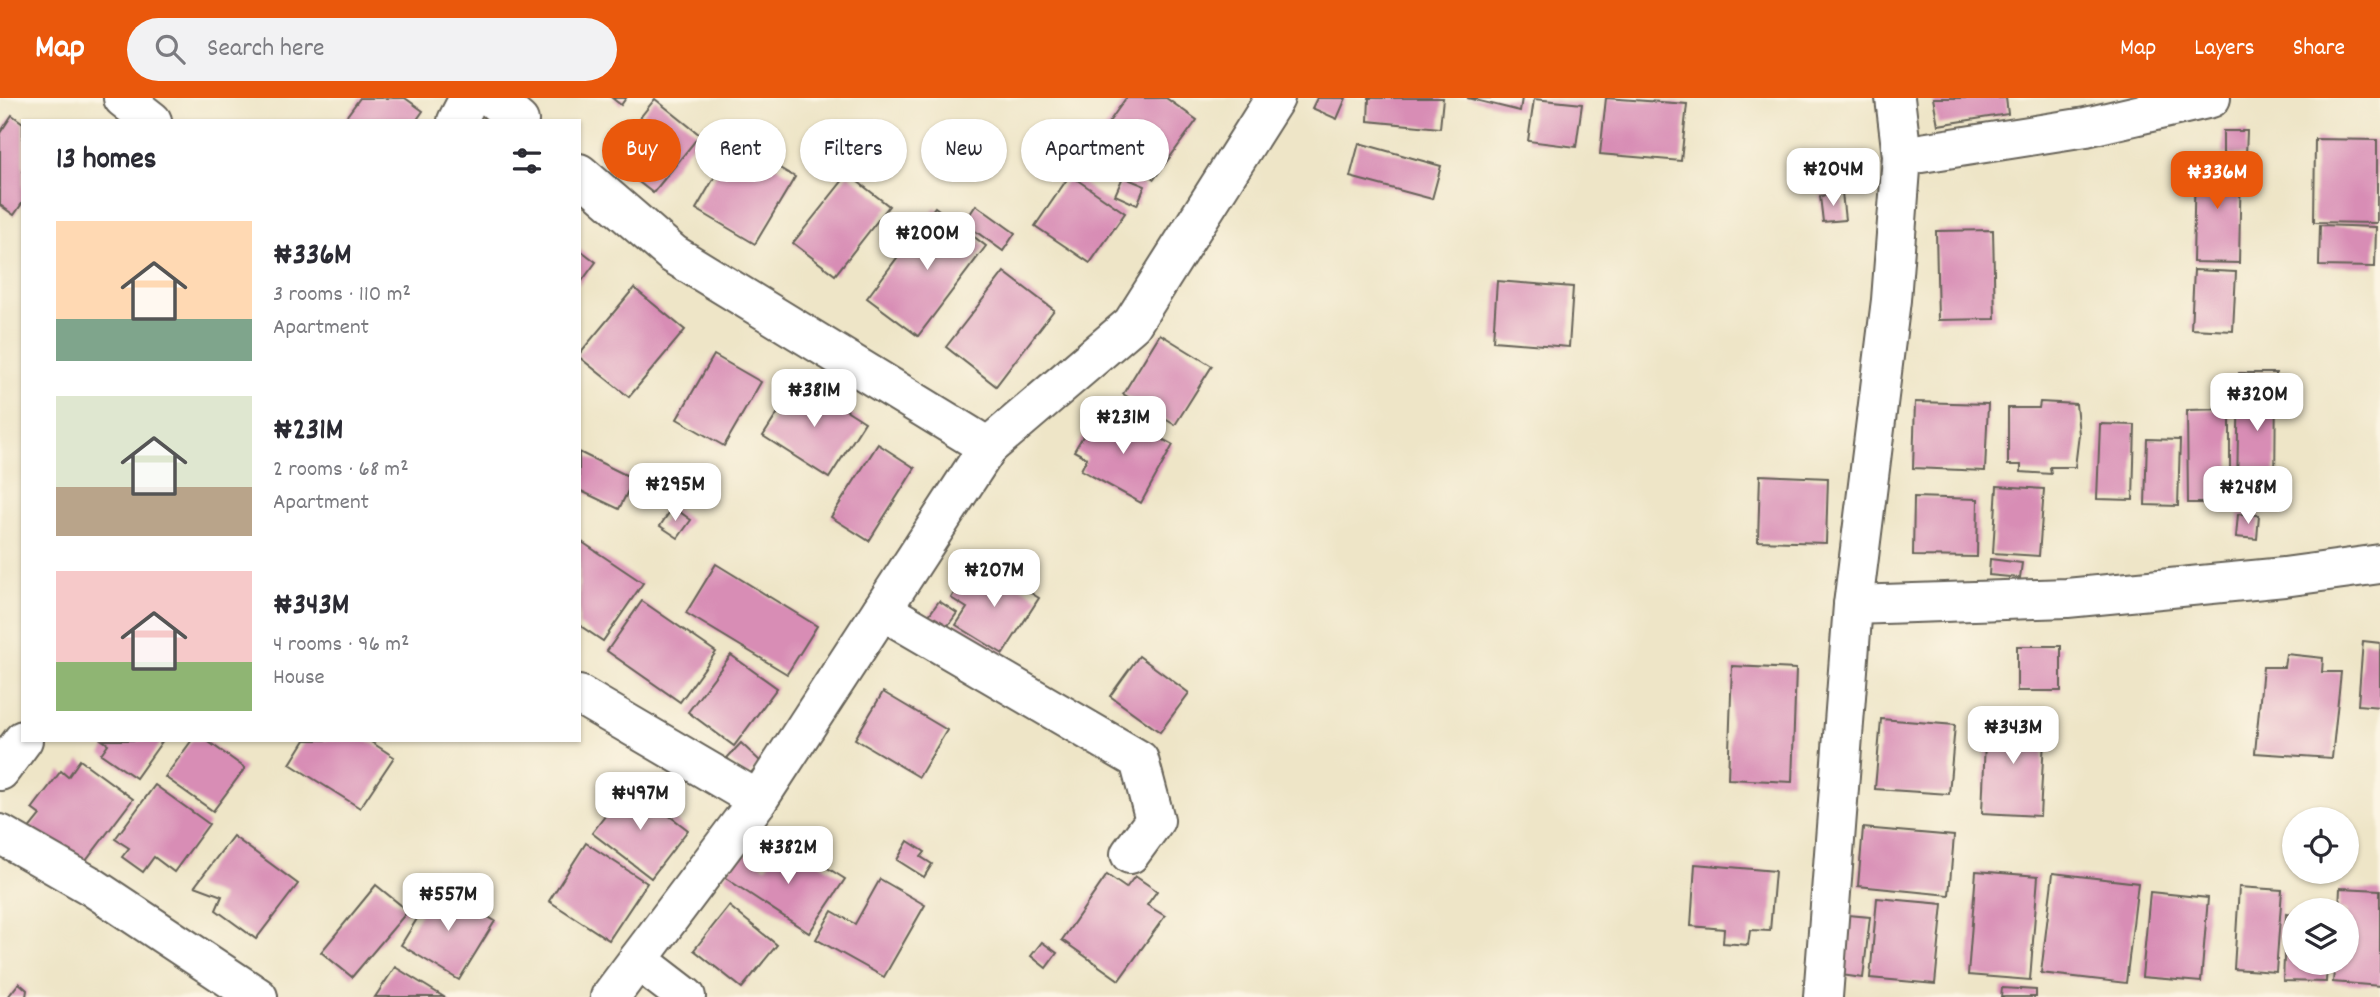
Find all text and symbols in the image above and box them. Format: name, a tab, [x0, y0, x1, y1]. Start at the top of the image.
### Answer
search box	[127, 18, 617, 81]
text: Map	[35, 26, 85, 73]
icon: search	[151, 30, 189, 68]
text: Search here	[207, 31, 325, 68]
text: Map	[2120, 32, 2156, 66]
text: Layers	[2194, 32, 2255, 66]
text: Share	[2293, 32, 2345, 66]
chip: Buy	[602, 119, 681, 182]
chip: Rent	[695, 119, 786, 182]
chip: Filters	[800, 119, 907, 182]
chip: New	[921, 119, 1007, 182]
chip: Apartment	[1021, 119, 1169, 182]
text: 13 homes	[56, 140, 156, 183]
icon: filters	[508, 142, 546, 180]
pin: ₦204M	[1784, 148, 1882, 208]
pin: ₦336M	[2168, 152, 2266, 211]
text: ₦204M	[1803, 154, 1863, 187]
text: ₦336M	[2187, 157, 2247, 190]
pin: ₦200M	[878, 212, 976, 272]
text: ₦200M	[895, 218, 959, 251]
text: ₦336M	[273, 236, 352, 279]
icon: home	[112, 249, 196, 333]
text: 3 rooms · 110 m²	[273, 279, 411, 312]
text: Apartment	[273, 312, 369, 345]
pin: ₦381M	[765, 370, 863, 429]
pin: ₦320M	[2208, 374, 2306, 433]
text: ₦381M	[787, 375, 841, 408]
text: ₦320M	[2226, 379, 2288, 412]
pin: ₦231M	[1074, 396, 1172, 456]
text: ₦231M	[1096, 402, 1150, 435]
text: ₦231M	[273, 411, 343, 454]
icon: home	[112, 424, 196, 508]
text: 2 rooms · 68 m²	[273, 454, 409, 487]
pin: ₦295M	[626, 464, 724, 523]
pin: ₦248M	[2199, 466, 2297, 526]
text: ₦295M	[645, 469, 705, 502]
text: ₦248M	[2219, 472, 2277, 505]
text: Apartment	[273, 487, 369, 520]
pin: ₦207M	[945, 550, 1043, 609]
text: ₦207M	[964, 555, 1024, 588]
text: ₦343M	[273, 586, 349, 629]
icon: home	[112, 599, 196, 683]
text: 4 rooms · 96 m²	[273, 629, 409, 662]
text: House	[273, 662, 325, 695]
pin: ₦343M	[1964, 706, 2062, 766]
text: ₦343M	[1984, 712, 2042, 745]
pin: ₦497M	[591, 772, 689, 832]
text: ₦497M	[611, 778, 669, 811]
map controls	[2282, 807, 2359, 975]
button: locate	[2282, 807, 2359, 884]
pin: ₦382M	[739, 826, 837, 886]
text: ₦382M	[759, 832, 817, 865]
pin: ₦557M	[399, 874, 497, 933]
text: ₦557M	[419, 879, 477, 912]
button: layers	[2282, 898, 2359, 975]

